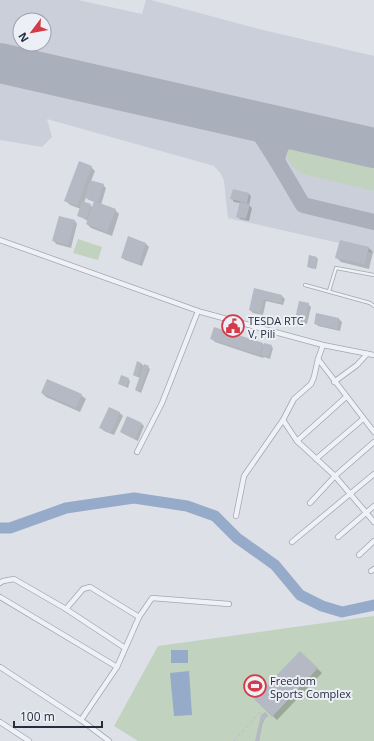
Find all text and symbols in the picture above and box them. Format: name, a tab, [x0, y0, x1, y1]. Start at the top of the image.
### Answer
north arrow	[12, 12, 52, 52]
text: N	[14, 30, 32, 45]
public building icon: TESDA RTC V, Pili	[220, 313, 246, 339]
place label: TESDA RTC V, Pili	[248, 313, 304, 341]
sports icon: Freedom Sports Complex	[242, 673, 268, 699]
place label: Freedom Sports Complex	[270, 673, 351, 701]
scale bar	[14, 703, 102, 729]
text: 100 m	[20, 708, 55, 725]

